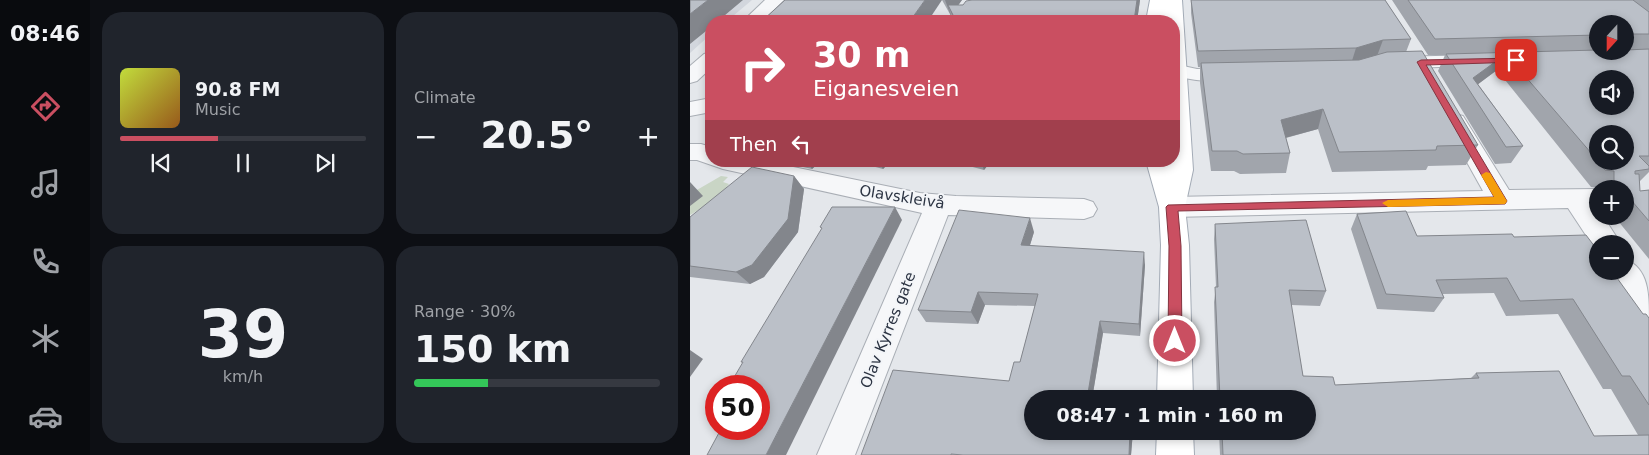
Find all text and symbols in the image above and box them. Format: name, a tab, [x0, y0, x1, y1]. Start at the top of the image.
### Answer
north arrow	[1589, 15, 1634, 60]
map controls	[1589, 15, 1634, 280]
text: 08:46	[10, 21, 80, 46]
icon: right	[730, 35, 795, 100]
text: 30 m	[813, 35, 910, 75]
pin	[1495, 39, 1537, 81]
icon: arrive	[1502, 46, 1530, 74]
button: sound	[1589, 70, 1634, 115]
text: Eiganesveien	[813, 76, 960, 101]
text: 90.8 FM	[195, 78, 280, 100]
text: Climate	[414, 88, 476, 107]
icon: directions	[28, 89, 63, 124]
text: Music	[195, 100, 241, 119]
text: 20.5°	[481, 113, 593, 157]
text: −	[414, 120, 437, 153]
text: +	[637, 120, 660, 153]
button: search	[1589, 125, 1634, 170]
icon: left	[787, 130, 815, 158]
text: Then	[730, 133, 777, 155]
icon: previous	[147, 149, 175, 177]
icon: pause	[229, 149, 257, 177]
icon: next	[311, 149, 339, 177]
icon: music	[28, 166, 63, 201]
button: +	[1589, 180, 1634, 225]
street label: Olavskleivå	[858, 181, 946, 213]
button: −	[1589, 235, 1634, 280]
icon: phone	[28, 244, 63, 279]
street label: Olav Kyrres gate	[856, 269, 920, 391]
text: 39	[198, 297, 288, 372]
text: Range · 30%	[414, 302, 516, 321]
position arrow	[1148, 314, 1200, 366]
icon: climate	[28, 321, 63, 356]
text: 150 km	[414, 327, 571, 371]
text: km/h	[223, 367, 263, 386]
speed limit sign: 50	[705, 375, 770, 440]
icon: car	[28, 399, 63, 434]
text: 08:47 · 1 min · 160 m	[1056, 404, 1284, 426]

